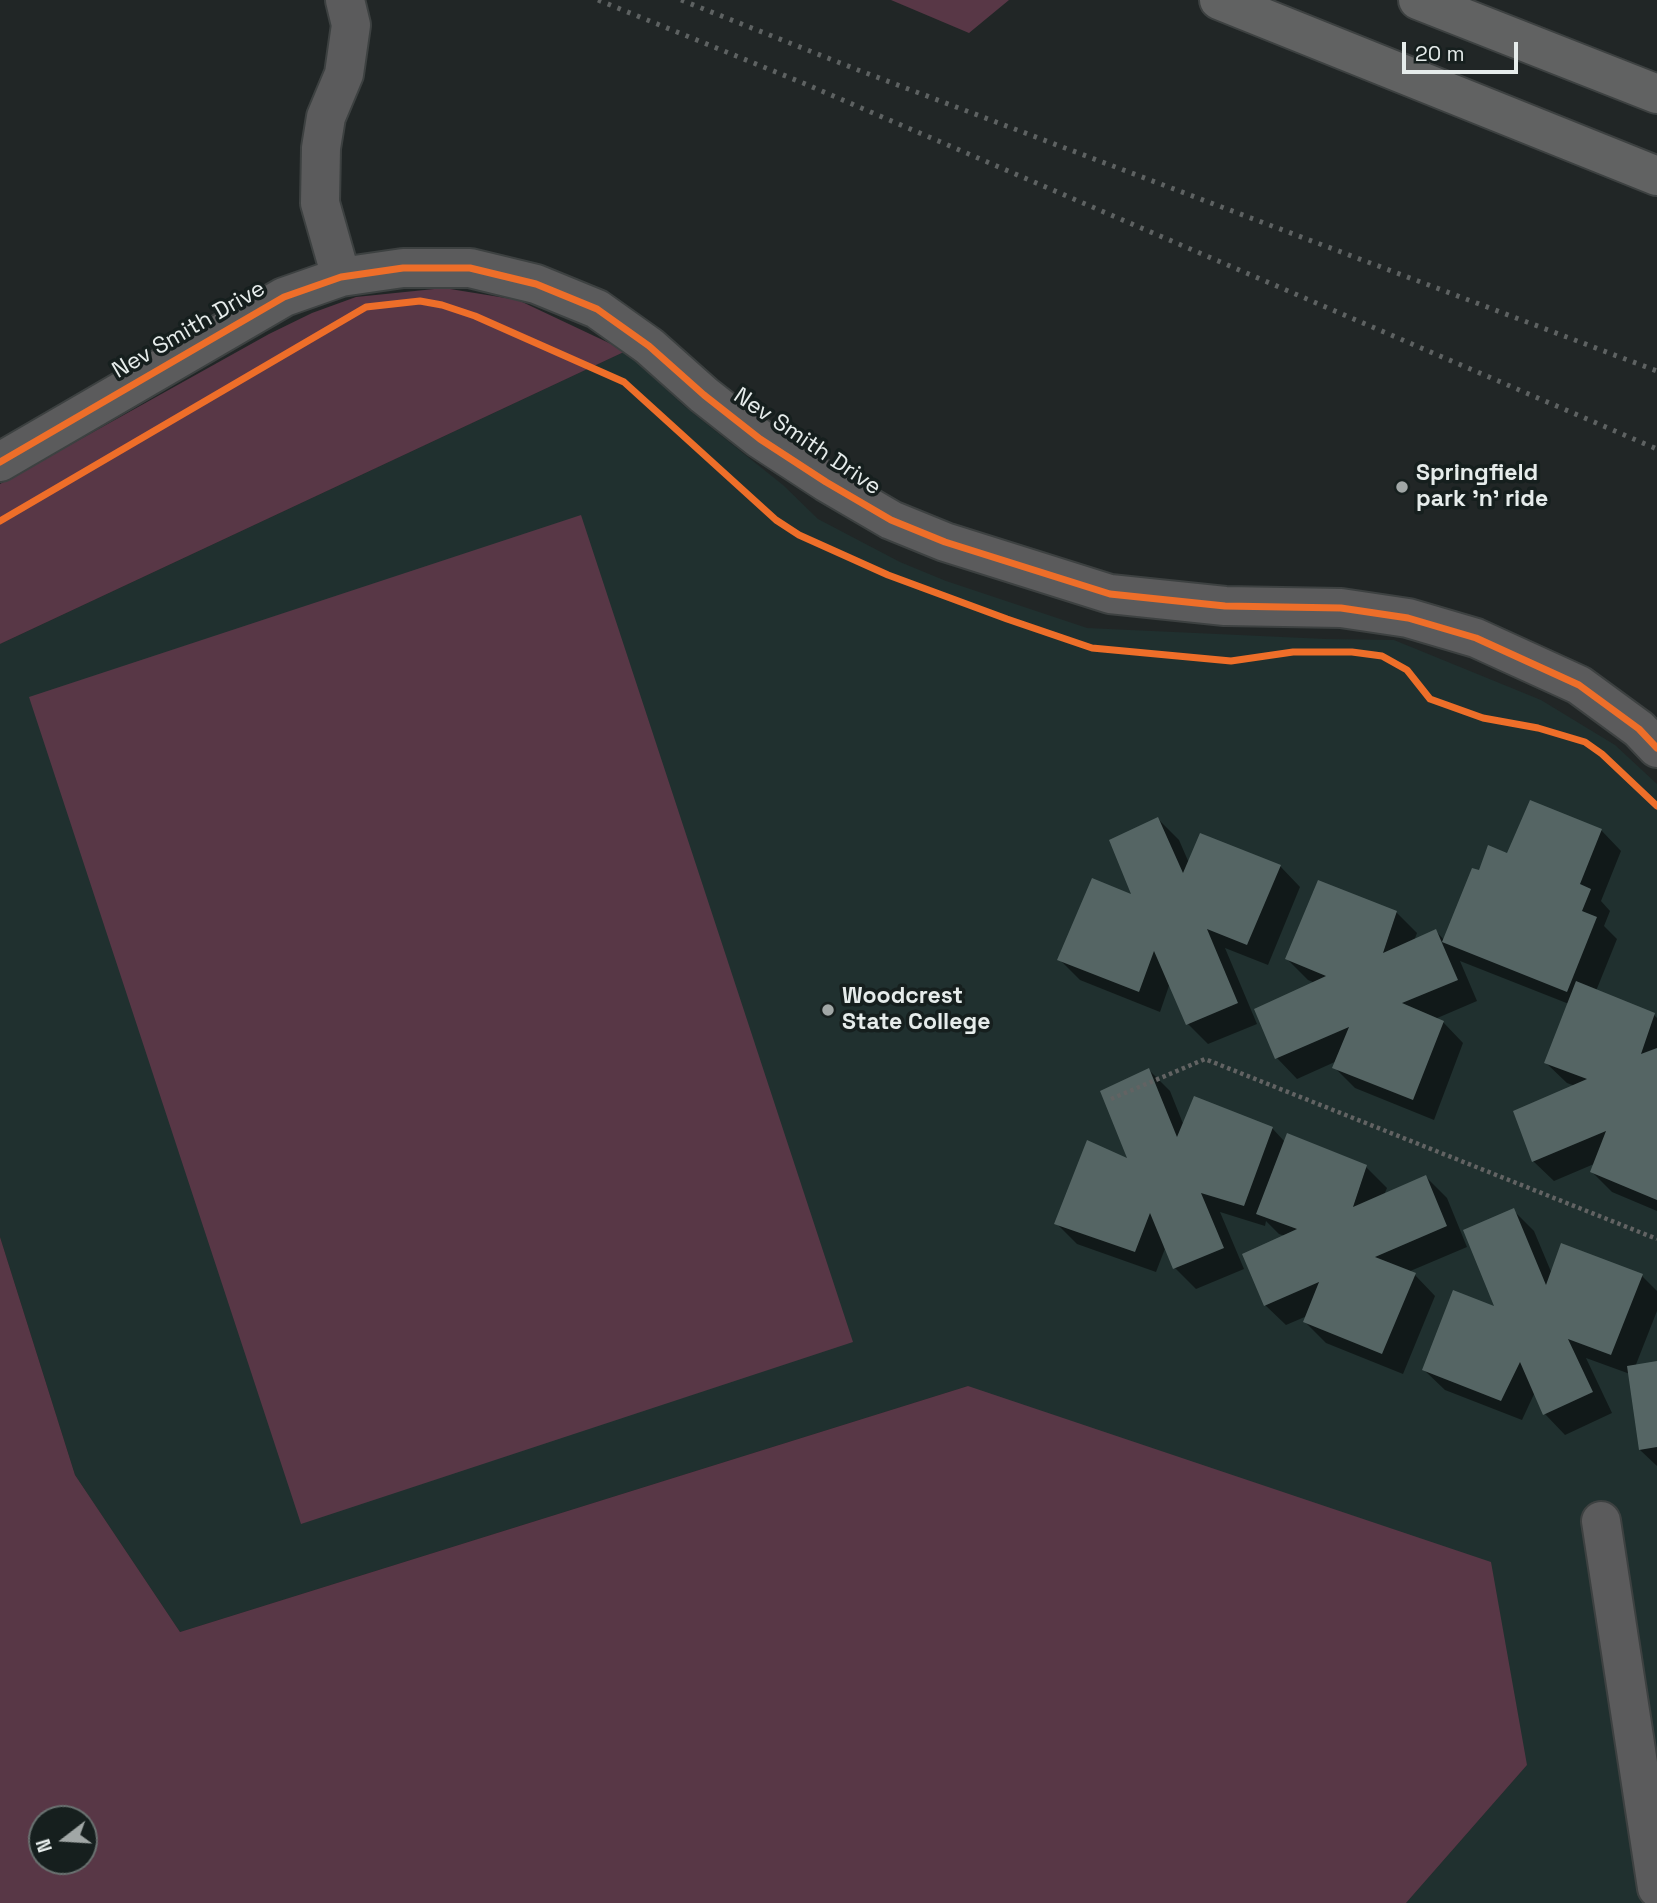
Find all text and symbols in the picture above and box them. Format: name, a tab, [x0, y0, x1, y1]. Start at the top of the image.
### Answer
scale bar	[1405, 28, 1520, 72]
text: 20 m	[1415, 40, 1465, 67]
street label: Nev Smith Drive	[108, 275, 270, 385]
street label: Nev Smith Drive	[728, 382, 886, 502]
place label: Springfield park 'n' ride	[1416, 460, 1548, 514]
marker: Springfield park 'n' ride	[1394, 479, 1410, 495]
place label: Woodcrest State College	[842, 983, 990, 1037]
marker: Woodcrest State College	[820, 1002, 836, 1018]
north arrow	[28, 1805, 98, 1875]
text: N	[31, 1836, 58, 1855]

